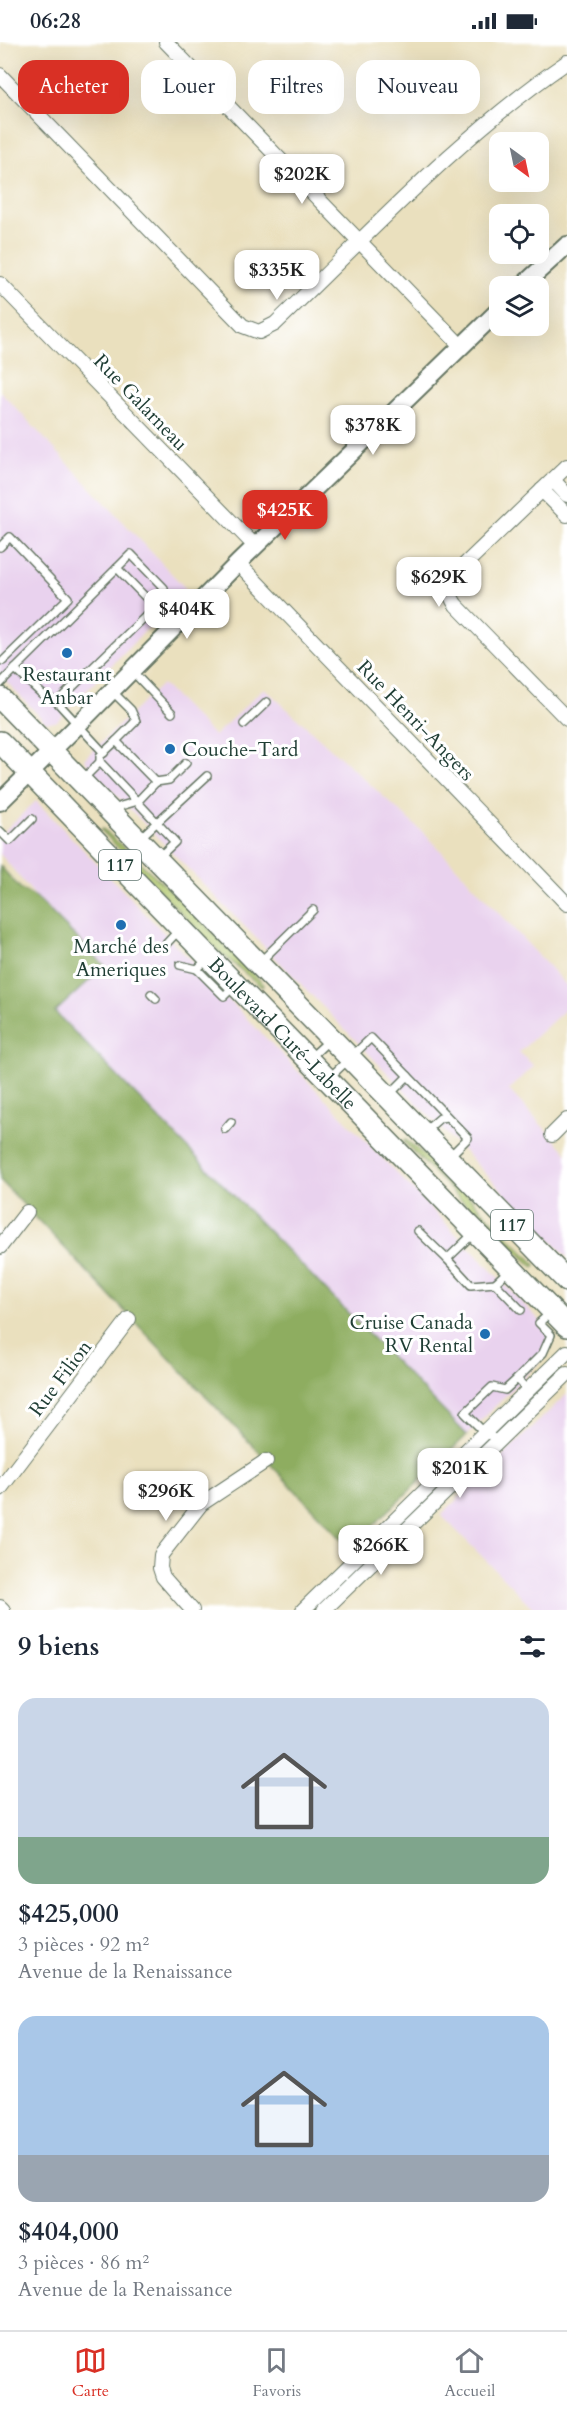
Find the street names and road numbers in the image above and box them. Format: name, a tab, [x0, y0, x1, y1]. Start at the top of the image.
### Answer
street label: Rue Galarneau	[88, 348, 194, 457]
street label: Rue Henri-Angers	[351, 654, 480, 787]
road number: 117	[99, 850, 141, 880]
street label: Boulevard Curé-Labelle	[202, 951, 363, 1116]
road number: 117	[491, 1210, 533, 1240]
street label: Rue Filion	[23, 1334, 98, 1422]

